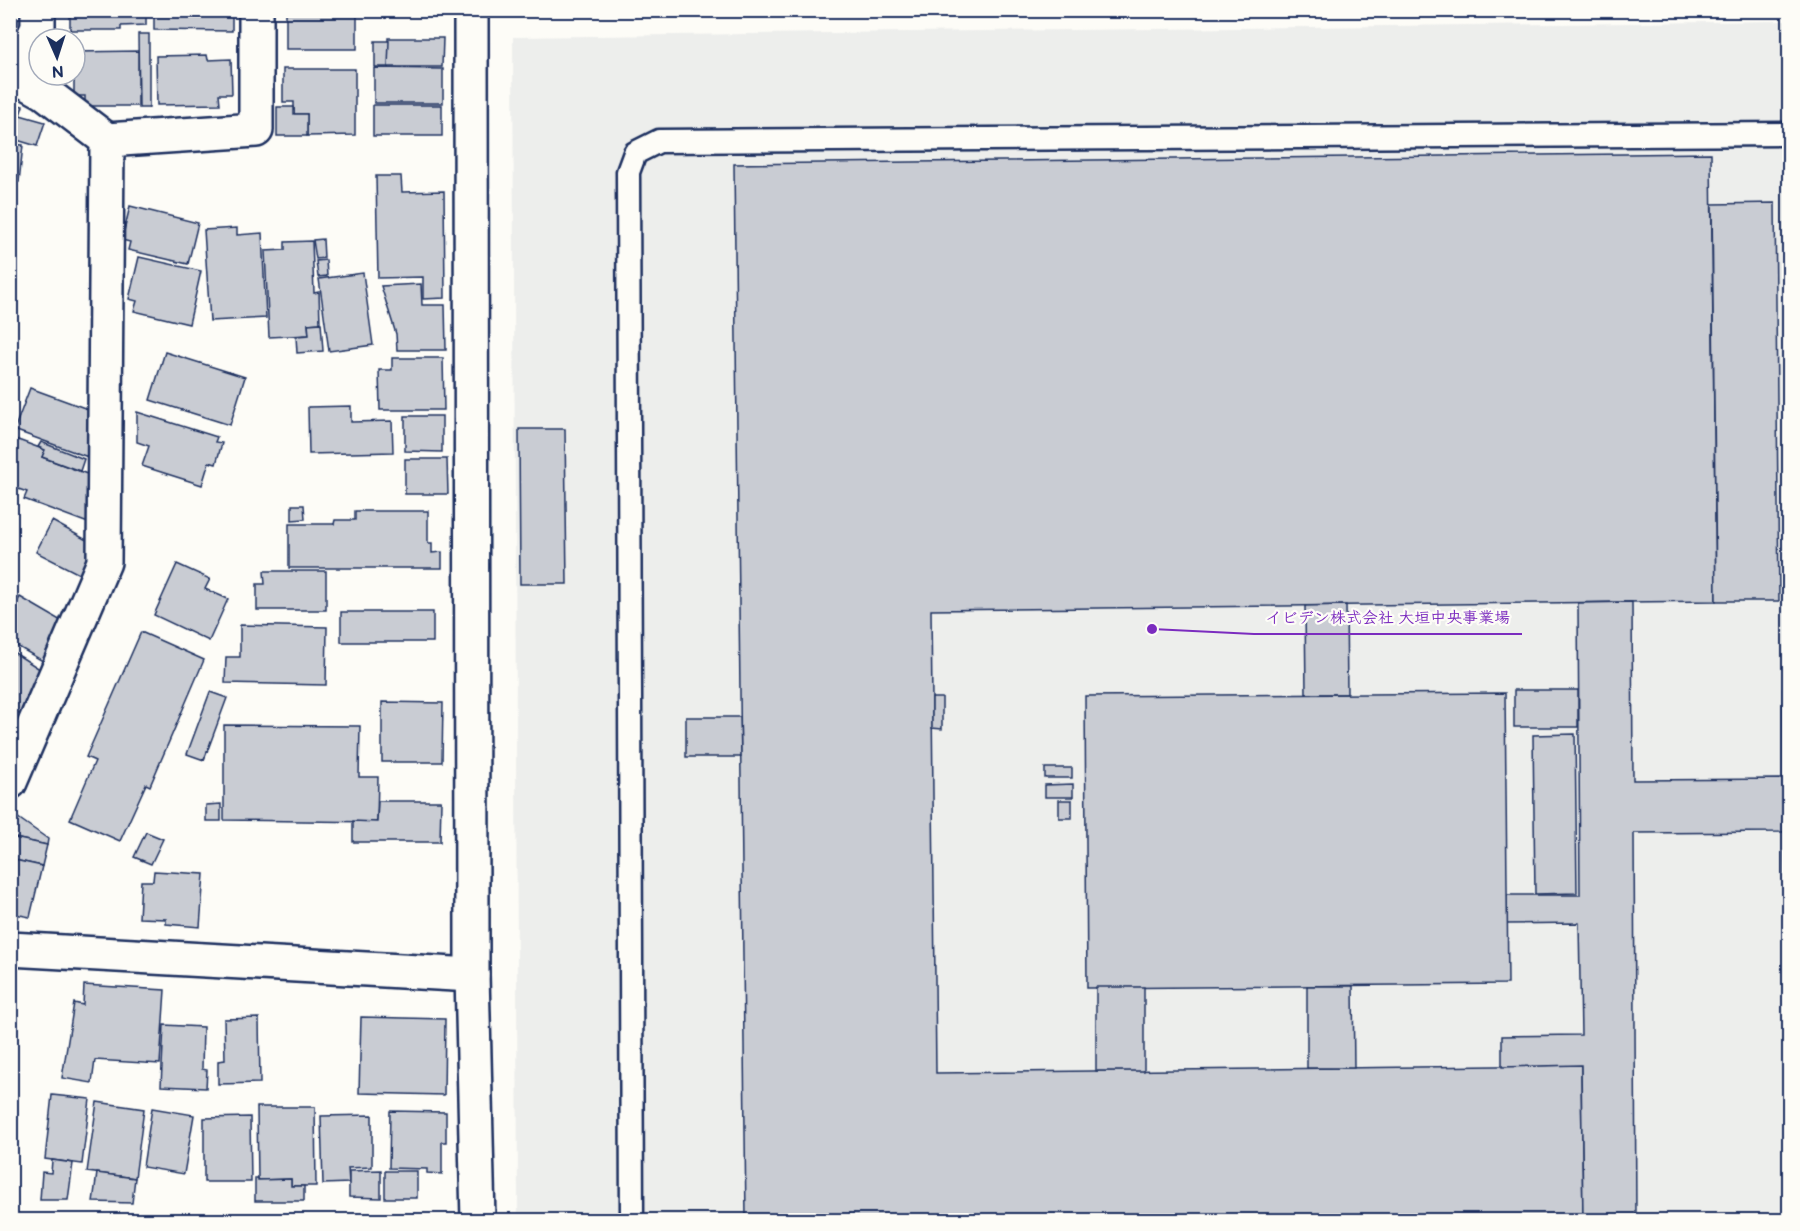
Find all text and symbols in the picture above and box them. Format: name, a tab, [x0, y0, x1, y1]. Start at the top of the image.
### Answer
north arrow	[27, 27, 87, 87]
text: N	[51, 61, 64, 80]
callout: イビデン株式会社 大垣中央事業場	[1254, 600, 1522, 634]
text: イビデン株式会社 大垣中央事業場	[1266, 609, 1510, 628]

